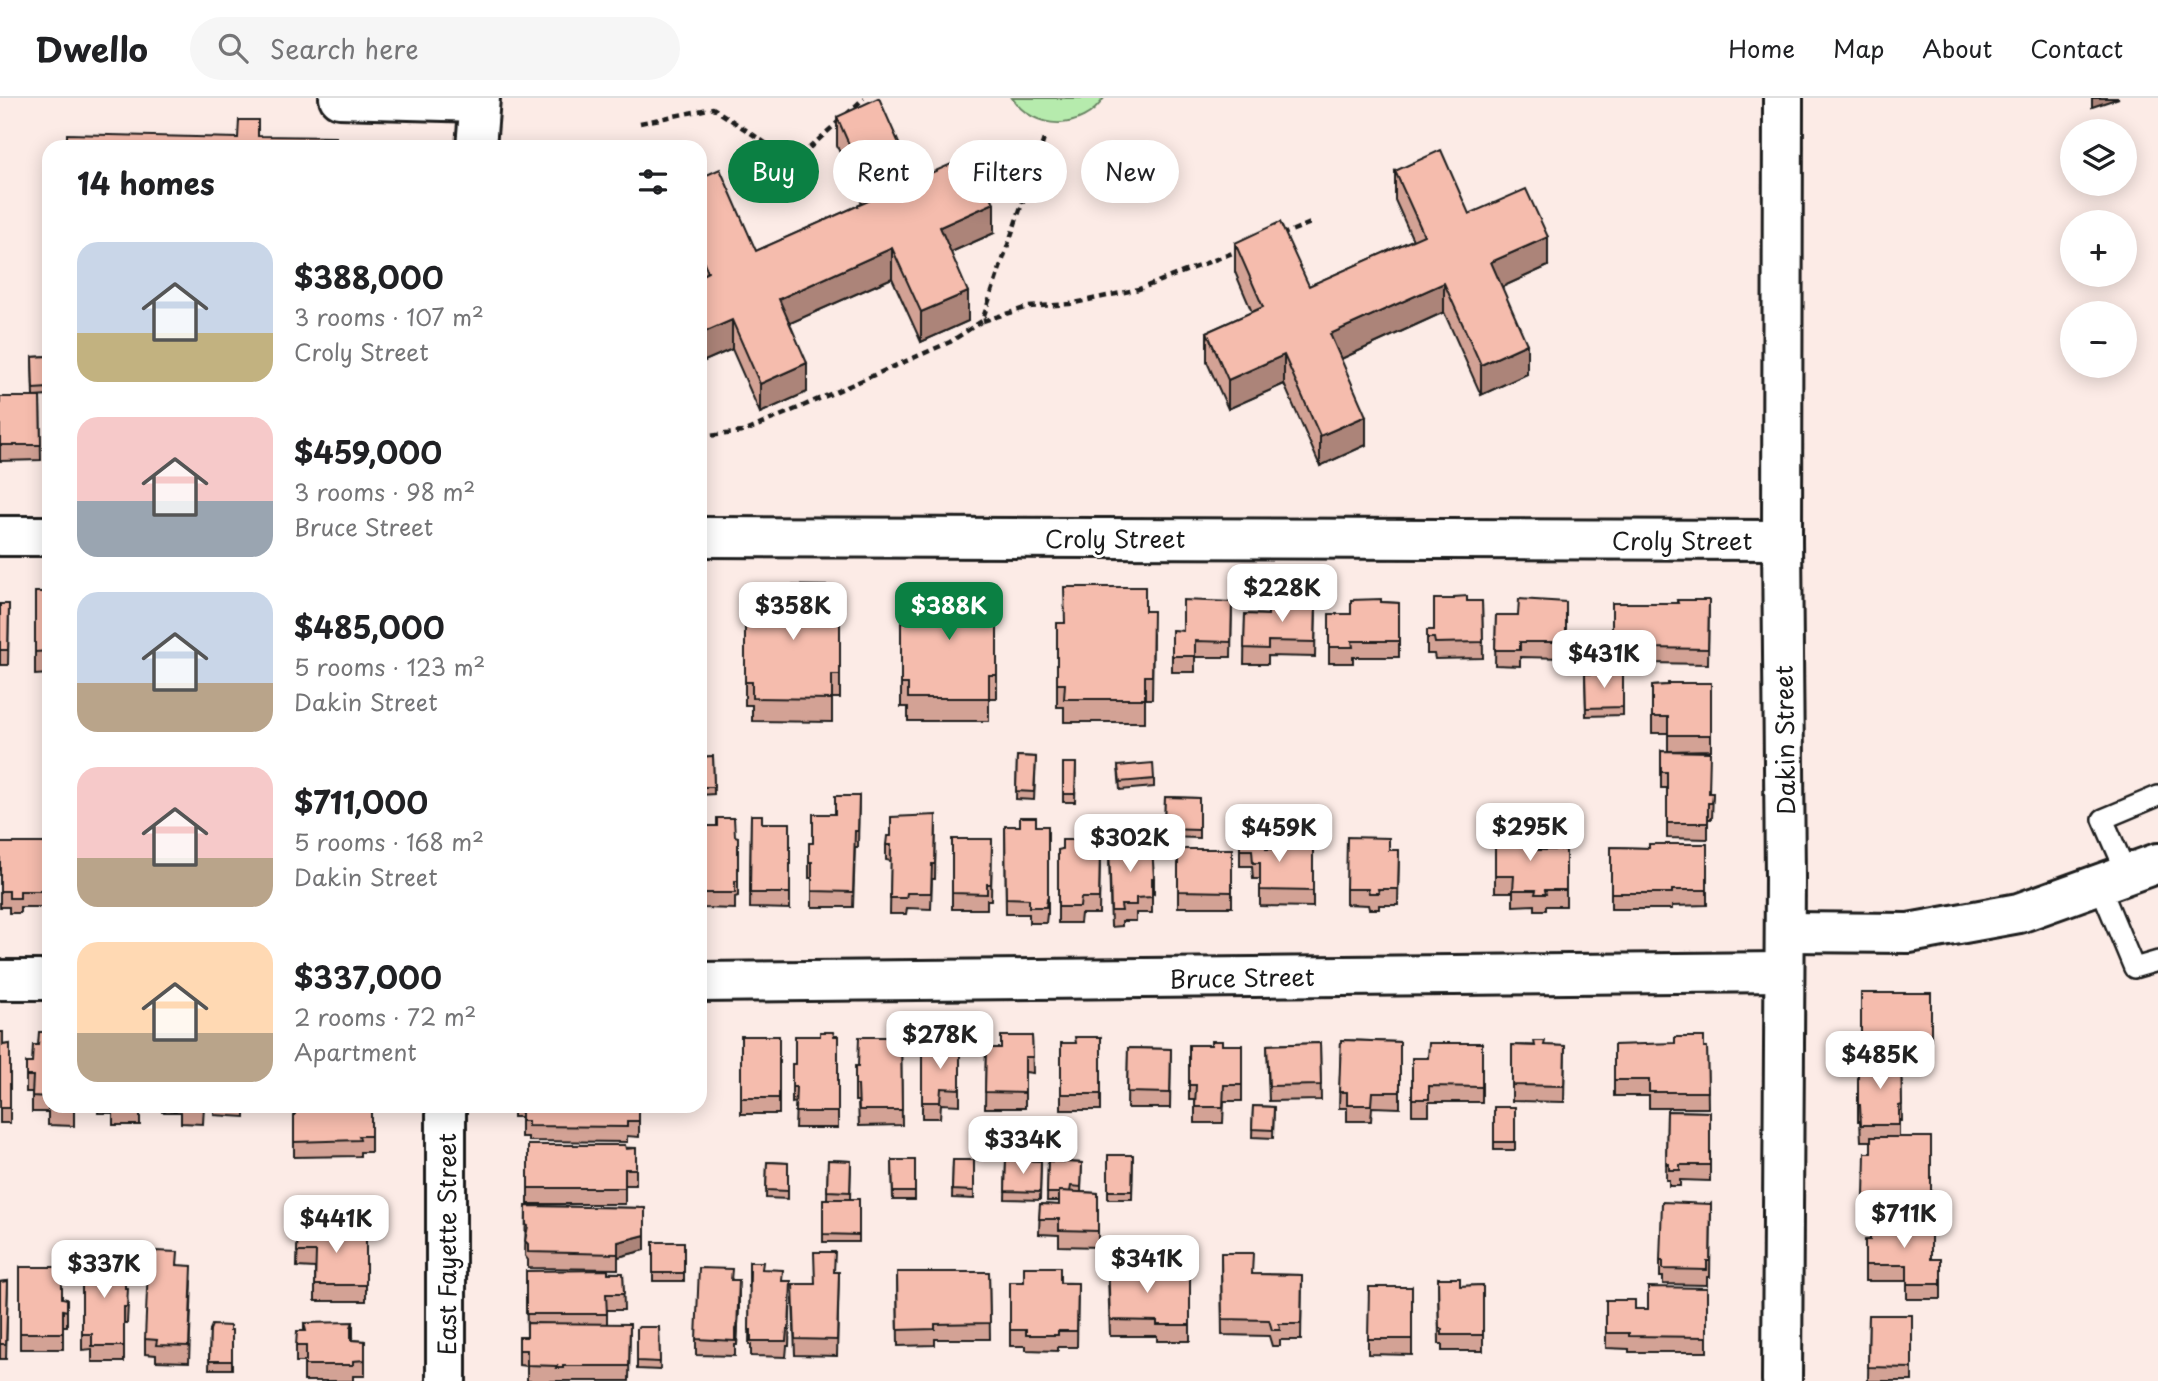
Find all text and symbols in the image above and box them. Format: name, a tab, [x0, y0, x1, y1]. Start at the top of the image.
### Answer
search box	[190, 17, 680, 80]
text: Dwello	[35, 23, 148, 73]
icon: search	[214, 29, 252, 67]
text: Search here	[270, 29, 419, 68]
text: Home	[1728, 30, 1795, 66]
text: Map	[1833, 30, 1884, 66]
text: About	[1922, 30, 1992, 66]
text: Contact	[2030, 30, 2123, 66]
map controls	[2060, 119, 2137, 378]
button: layers	[2060, 119, 2137, 196]
chip: Buy	[728, 140, 819, 203]
chip: Rent	[833, 140, 934, 203]
chip: Filters	[948, 140, 1067, 203]
chip: New	[1081, 140, 1179, 203]
text: 14 homes	[77, 160, 215, 205]
icon: filters	[634, 163, 672, 201]
button: +	[2060, 210, 2137, 287]
text: $388,000	[294, 254, 443, 299]
icon: home	[133, 270, 217, 354]
text: 3 rooms · 107 m²	[294, 299, 484, 334]
button: −	[2060, 301, 2137, 378]
text: Croly Street	[294, 334, 429, 369]
text: $459,000	[294, 429, 442, 474]
icon: home	[133, 445, 217, 529]
text: 3 rooms · 98 m²	[294, 474, 475, 509]
text: Bruce Street	[294, 509, 433, 544]
street label: Croly Street	[1045, 520, 1185, 556]
street label: Croly Street	[1612, 522, 1752, 558]
pin: $228K	[1233, 564, 1331, 624]
text: $228K	[1243, 569, 1321, 604]
pin: $358K	[744, 582, 842, 642]
pin: $388K	[900, 582, 998, 642]
text: $358K	[755, 587, 831, 622]
text: $388K	[911, 587, 987, 622]
text: $485,000	[294, 604, 445, 649]
icon: home	[133, 620, 217, 704]
pin: $431K	[1555, 630, 1653, 690]
text: $431K	[1568, 635, 1640, 670]
text: 5 rooms · 123 m²	[294, 649, 485, 684]
street label: Dakin Street	[1765, 665, 1803, 815]
text: Dakin Street	[294, 684, 438, 719]
text: $711,000	[294, 779, 428, 824]
icon: home	[133, 795, 217, 879]
pin: $459K	[1230, 804, 1328, 864]
pin: $295K	[1481, 804, 1579, 863]
text: $295K	[1492, 808, 1568, 843]
text: $459K	[1241, 809, 1317, 844]
pin: $302K	[1081, 814, 1179, 874]
text: $302K	[1090, 819, 1170, 854]
text: 5 rooms · 168 m²	[294, 824, 484, 859]
text: Dakin Street	[294, 859, 438, 894]
text: $337,000	[294, 954, 442, 999]
street label: Bruce Street	[1169, 958, 1315, 996]
icon: home	[133, 970, 217, 1054]
text: 2 rooms · 72 m²	[294, 999, 476, 1034]
pin: $278K	[891, 1012, 989, 1071]
text: $278K	[902, 1016, 978, 1051]
pin: $485K	[1831, 1032, 1929, 1091]
text: Apartment	[294, 1034, 417, 1069]
text: $485K	[1842, 1036, 1918, 1071]
pin: $334K	[974, 1116, 1072, 1176]
text: $334K	[984, 1121, 1062, 1156]
street label: East Fayette Street	[428, 1133, 464, 1355]
pin: $711K	[1855, 1190, 1953, 1250]
text: $711K	[1871, 1195, 1937, 1230]
pin: $441K	[287, 1196, 385, 1255]
text: $441K	[300, 1200, 372, 1235]
pin: $341K	[1098, 1236, 1196, 1295]
pin: $337K	[55, 1240, 153, 1300]
text: $341K	[1111, 1240, 1183, 1275]
text: $337K	[67, 1245, 141, 1280]

